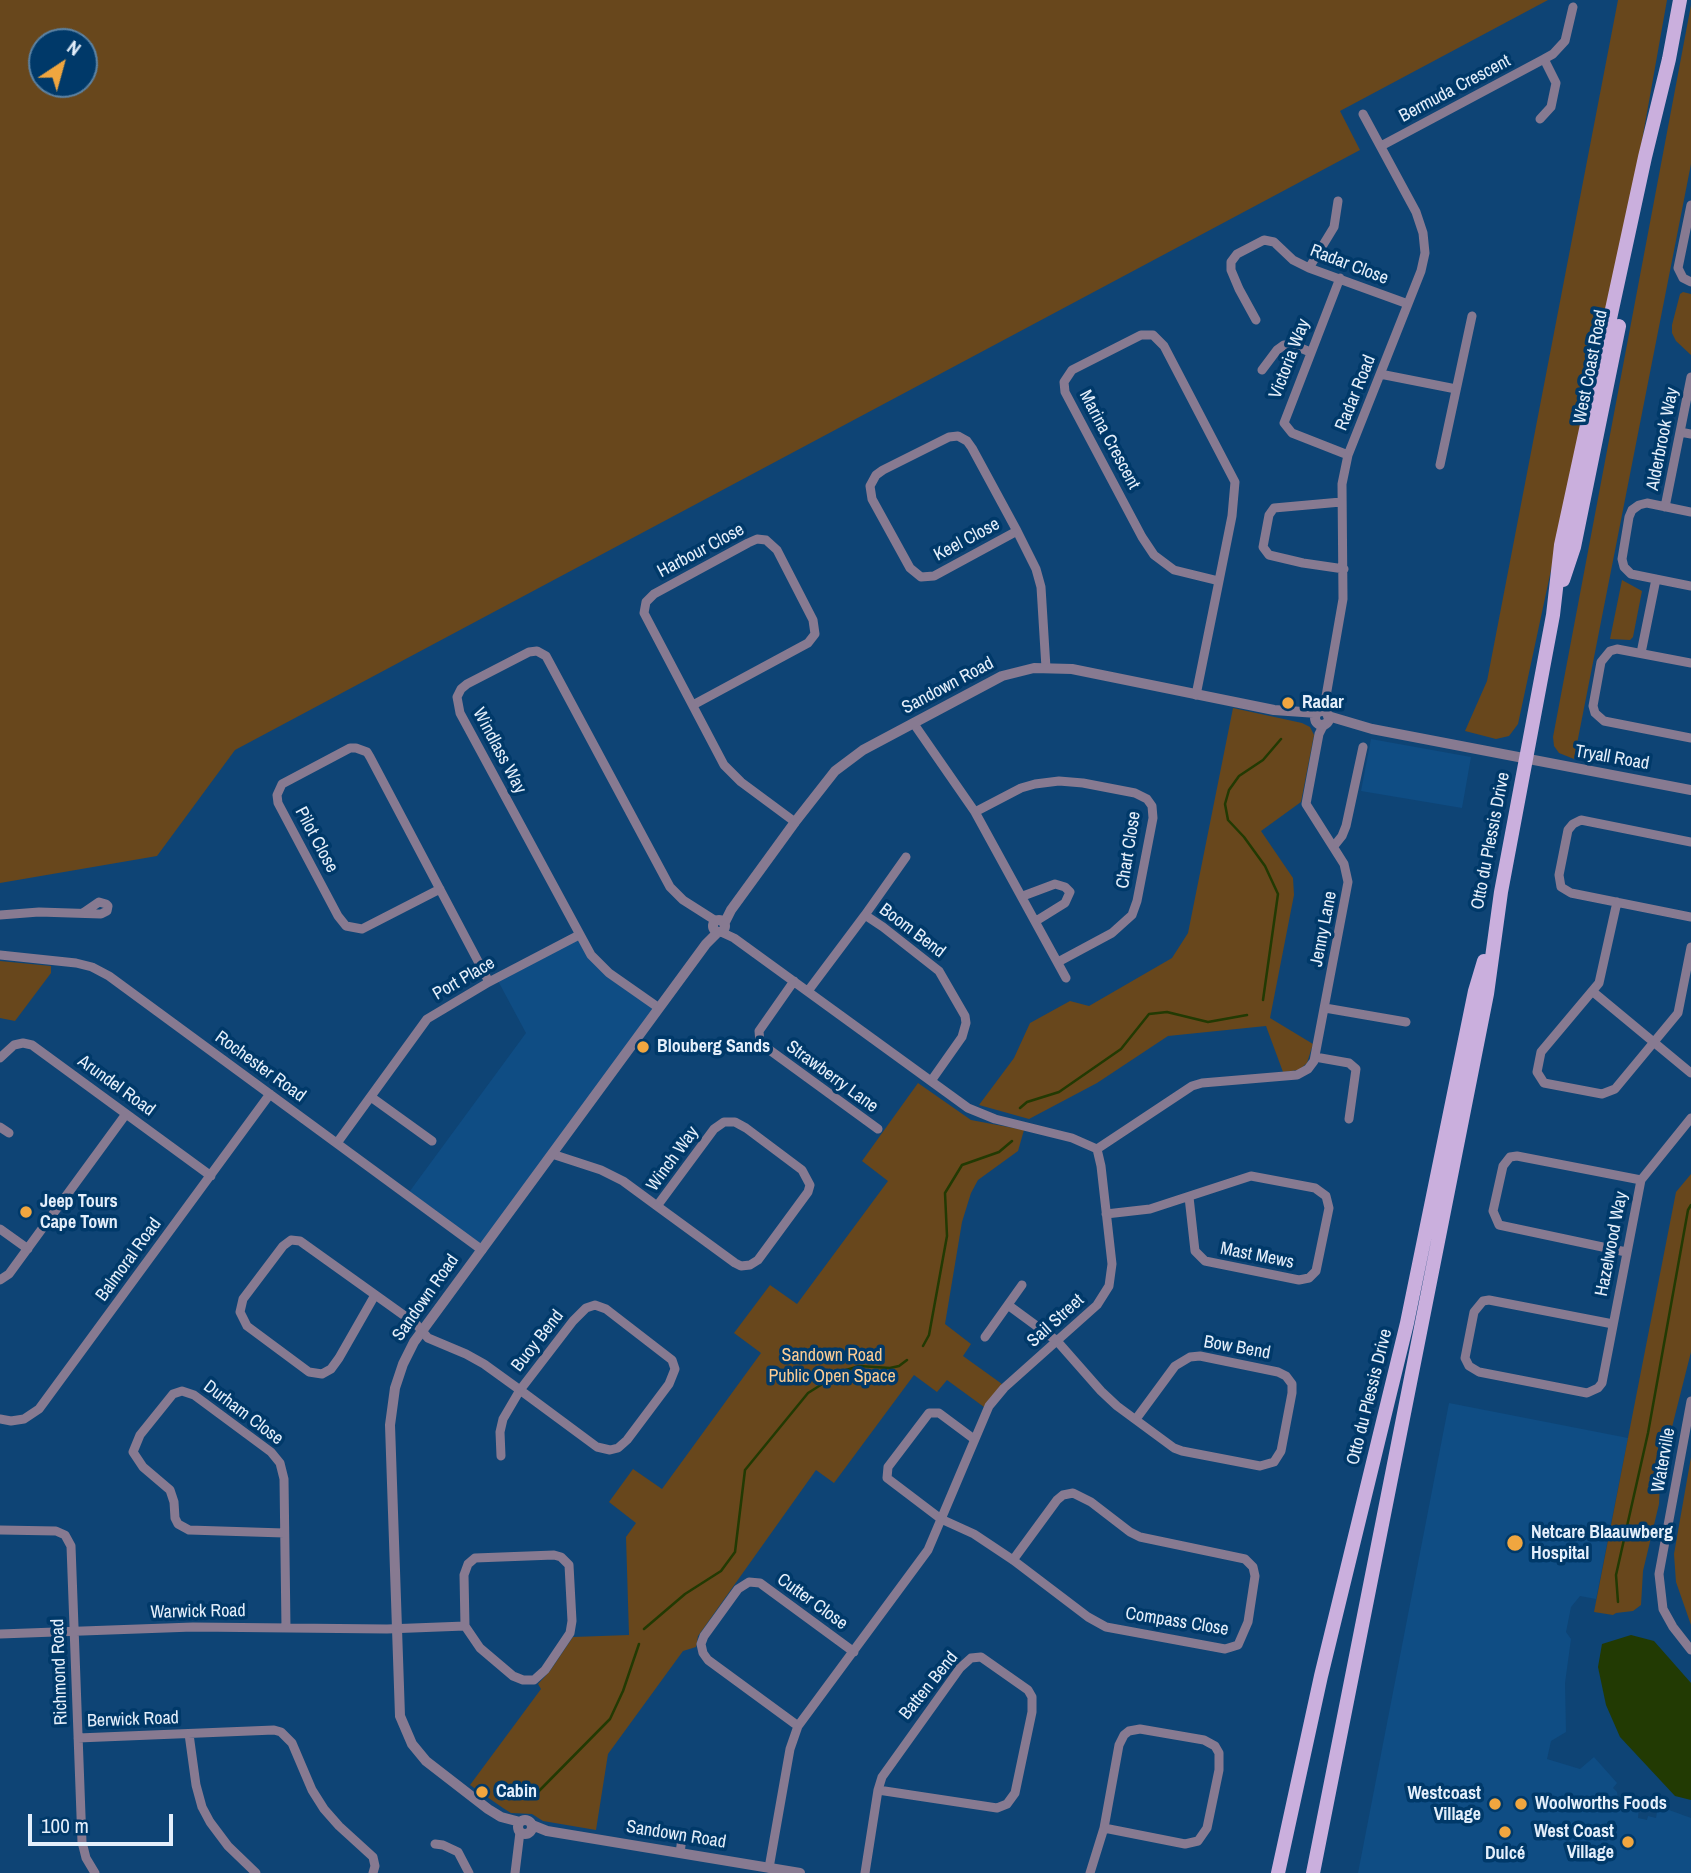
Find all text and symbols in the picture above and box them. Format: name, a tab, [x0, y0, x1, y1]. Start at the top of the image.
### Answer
north arrow	[28, 28, 98, 98]
text: N	[62, 34, 86, 61]
street label: Bermuda Crescent	[1396, 51, 1514, 127]
street label: Radar Close	[1307, 240, 1391, 290]
street label: West Coast Road	[1569, 308, 1613, 426]
street label: Victoria Way	[1265, 316, 1315, 402]
street label: Radar Road	[1331, 352, 1381, 434]
street label: Alderbrook Way	[1642, 386, 1684, 492]
street label: Marina Crescent	[1074, 387, 1144, 493]
street label: Keel Close	[930, 514, 1004, 566]
street label: Harbour Close	[654, 519, 748, 583]
street label: Sandown Road	[898, 653, 998, 719]
place label: Radar	[1302, 692, 1344, 714]
marker: Radar	[1280, 695, 1296, 711]
street label: Windlass Way	[467, 705, 531, 797]
street label: Tryall Road	[1573, 741, 1651, 775]
street label: Otto du Plessis Drive	[1467, 770, 1515, 912]
street label: Pilot Close	[290, 803, 342, 877]
street label: Chart Close	[1112, 810, 1146, 890]
street label: Jenny Lane	[1306, 889, 1342, 969]
street label: Boom Bend	[875, 899, 949, 963]
street label: Port Place	[429, 953, 499, 1005]
street label: Rochester Road	[211, 1027, 309, 1107]
place label: Blouberg Sands	[657, 1036, 770, 1058]
street label: Strawberry Lane	[782, 1036, 882, 1118]
marker: Blouberg Sands	[635, 1039, 651, 1055]
street label: Arundel Road	[73, 1051, 159, 1121]
street label: Winch Way	[642, 1122, 704, 1196]
street label: Hazelwood Way	[1591, 1190, 1633, 1298]
place label: Jeep Tours Cape Town	[40, 1191, 118, 1234]
marker: Jeep Tours Cape Town	[18, 1204, 34, 1220]
street label: Balmoral Road	[92, 1214, 166, 1306]
street label: Mast Mews	[1218, 1238, 1296, 1274]
street label: Sandown Road	[388, 1250, 464, 1346]
street label: Sail Street	[1023, 1290, 1089, 1352]
street label: Buoy Bend	[507, 1306, 569, 1376]
street label: Otto du Plessis Drive	[1343, 1327, 1397, 1467]
street label: Bow Bend	[1202, 1332, 1272, 1364]
park label: Sandown Road Public Open Space	[768, 1345, 896, 1388]
street label: Durham Close	[199, 1376, 287, 1450]
street label: Waterville	[1648, 1426, 1680, 1494]
place label: Netcare Blaauwberg Hospital	[1531, 1522, 1673, 1564]
marker: Netcare Blaauwberg Hospital	[1505, 1533, 1525, 1553]
street label: Cutter Close	[772, 1569, 852, 1635]
street label: Warwick Road	[150, 1600, 246, 1624]
street label: Compass Close	[1124, 1603, 1230, 1641]
street label: Richmond Road	[47, 1618, 73, 1726]
street label: Batten Bend	[895, 1648, 963, 1724]
street label: Berwick Road	[87, 1708, 179, 1732]
place label: Cabin	[496, 1781, 537, 1803]
place label: Westcoast Village	[1407, 1783, 1481, 1826]
marker: Cabin	[474, 1784, 490, 1800]
place label: Woolworths Foods	[1535, 1793, 1667, 1815]
marker: Westcoast Village	[1487, 1796, 1503, 1812]
marker: Woolworths Foods	[1513, 1796, 1529, 1812]
scale bar	[32, 1800, 177, 1844]
text: 100 m	[41, 1811, 89, 1840]
street label: Sandown Road	[624, 1816, 728, 1854]
place label: West Coast Village	[1534, 1821, 1614, 1864]
marker: Dulcé	[1497, 1824, 1513, 1840]
marker: West Coast Village	[1620, 1834, 1636, 1850]
place label: Dulcé	[1485, 1843, 1525, 1865]

